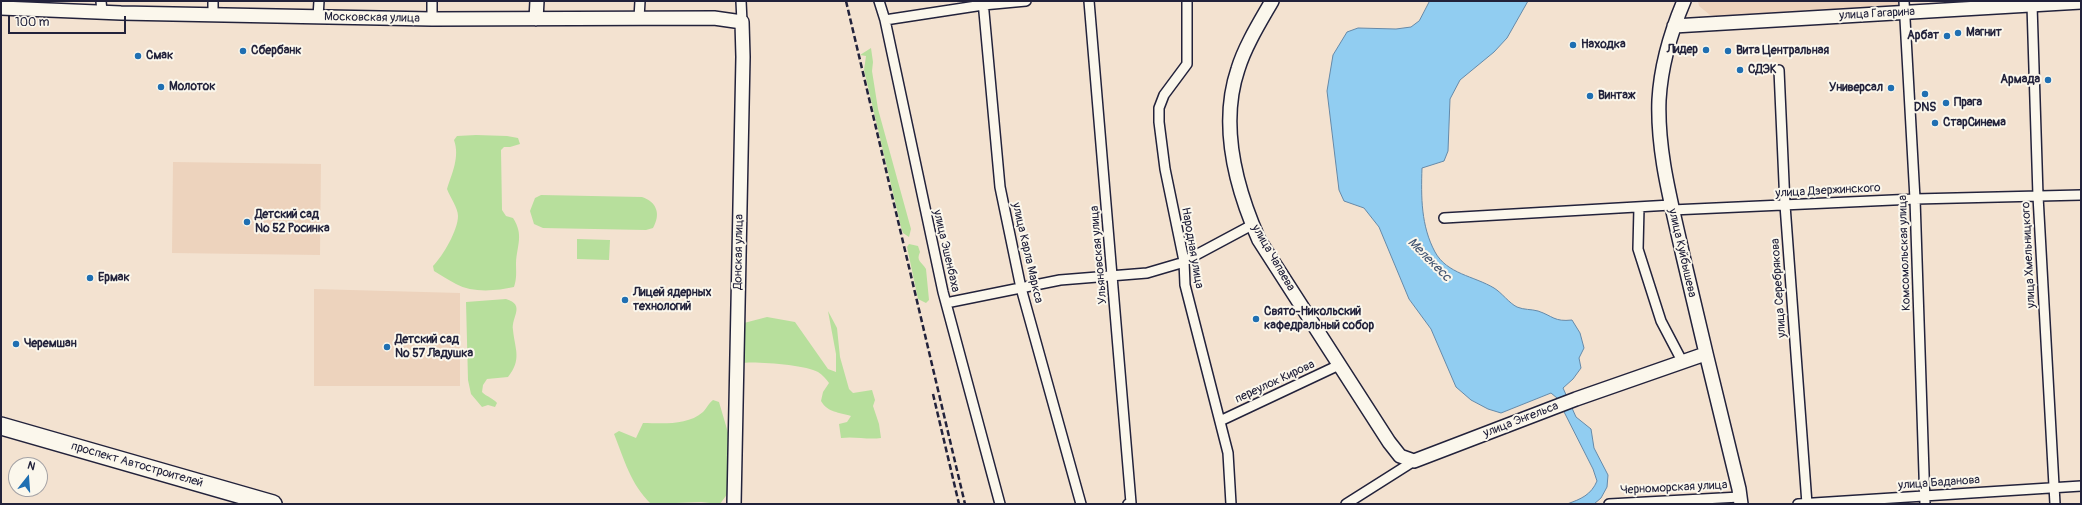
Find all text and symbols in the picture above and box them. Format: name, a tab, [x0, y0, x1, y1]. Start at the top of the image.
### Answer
street label: улица Гагарина	[1839, 5, 1915, 23]
scale bar	[10, 8, 128, 34]
street label: Московская улица	[324, 10, 420, 26]
text: 100 m	[15, 15, 49, 30]
place label: Магнит	[1966, 26, 2002, 40]
marker: Магнит	[1953, 28, 1963, 38]
place label: Арбат	[1907, 29, 1939, 43]
marker: Арбат	[1942, 31, 1952, 41]
place label: Находка	[1581, 38, 1626, 52]
marker: Находка	[1568, 40, 1578, 50]
place label: Лидер	[1667, 43, 1698, 57]
place label: Сбербанк	[251, 44, 302, 58]
place label: Вита Центральная	[1736, 44, 1829, 58]
marker: Лидер	[1701, 45, 1711, 55]
marker: Сбербанк	[238, 46, 248, 56]
marker: Вита Центральная	[1723, 46, 1733, 56]
place label: Смак	[146, 49, 173, 63]
marker: Смак	[133, 51, 143, 61]
place label: СДЭК	[1748, 63, 1777, 77]
marker: СДЭК	[1735, 65, 1745, 75]
place label: Армада	[2000, 73, 2040, 87]
marker: Армада	[2043, 75, 2053, 85]
place label: Молоток	[169, 80, 215, 94]
place label: Универсал	[1829, 81, 1883, 95]
marker: Молоток	[156, 82, 166, 92]
marker: Универсал	[1886, 83, 1896, 93]
place label: Винтаж	[1598, 89, 1635, 103]
marker: DNS	[1920, 89, 1930, 99]
marker: Винтаж	[1585, 91, 1595, 101]
place label: Прага	[1954, 96, 1982, 110]
marker: Прага	[1941, 98, 1951, 108]
place label: DNS	[1914, 101, 1936, 115]
place label: СтарСинема	[1943, 116, 2006, 130]
marker: СтарСинема	[1930, 118, 1940, 128]
street label: улица Дзержинского	[1775, 181, 1881, 201]
street label: Комсомольская улица	[1896, 195, 1914, 311]
street label: улица Карла Маркса	[1008, 201, 1046, 305]
street label: улица Хмельницкого	[2019, 201, 2039, 309]
street label: Ульяновская улица	[1088, 205, 1110, 305]
street label: Народная улица	[1178, 206, 1206, 290]
street label: улица Куйбышева	[1665, 207, 1699, 299]
place label: Детский сад № 52 Росинка	[255, 208, 330, 236]
street label: улица Эшенбаха	[930, 208, 962, 294]
street label: Донская улица	[731, 214, 747, 290]
marker: Детский сад № 52 Росинка	[242, 217, 252, 227]
street label: улица Чапаева	[1248, 222, 1298, 294]
water label: Мелекесс	[1404, 235, 1454, 285]
street label: улица Серебрякова	[1768, 238, 1790, 338]
place label: Ермак	[98, 271, 130, 285]
marker: Ермак	[85, 273, 95, 283]
place label: Лицей ядерных технологий	[633, 286, 711, 314]
marker: Лицей ядерных технологий	[620, 295, 630, 305]
place label: Свято-Никольский кафедральный собор	[1264, 305, 1374, 333]
marker: Свято-Никольский кафедральный собор	[1251, 314, 1261, 324]
place label: Детский сад № 57 Ладушка	[395, 333, 473, 361]
place label: Черемшан	[24, 337, 77, 351]
marker: Черемшан	[11, 339, 21, 349]
marker: Детский сад № 57 Ладушка	[382, 342, 392, 352]
street label: переулок Кирова	[1233, 357, 1317, 407]
street label: улица Энгельса	[1481, 399, 1561, 441]
street label: проспект Автостроителей	[69, 439, 205, 491]
north arrow	[8, 457, 48, 497]
text: N	[26, 459, 37, 473]
street label: улица Баданова	[1898, 473, 1980, 493]
street label: Черноморская улица	[1620, 478, 1728, 498]

